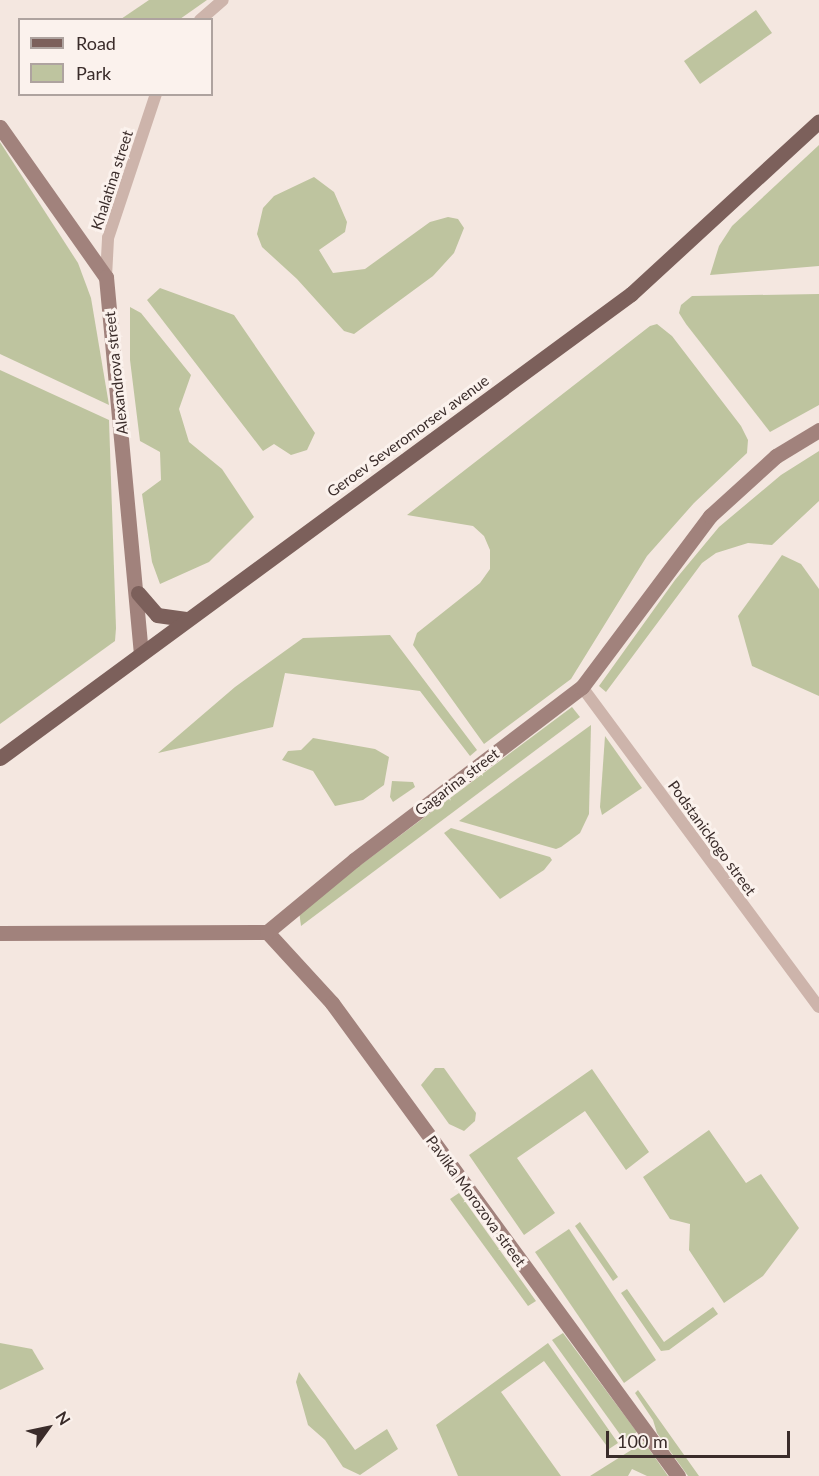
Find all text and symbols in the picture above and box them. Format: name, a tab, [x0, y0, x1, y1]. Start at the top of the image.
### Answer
legend	[18, 18, 213, 96]
text: Road	[76, 32, 116, 54]
text: Park	[76, 62, 111, 84]
street label: Khalatina street	[87, 128, 137, 232]
street label: Alexandrova street	[101, 311, 131, 435]
street label: Geroev Severomorsev avenue	[323, 371, 493, 501]
street label: Gagarina street	[411, 745, 503, 819]
street label: Podstanickogo street	[664, 777, 760, 899]
street label: Pavlika Morozova street	[422, 1132, 530, 1270]
north arrow	[18, 1398, 78, 1458]
text: N	[52, 1408, 75, 1428]
scale bar	[609, 1419, 794, 1457]
text: 100 m	[617, 1430, 668, 1452]

